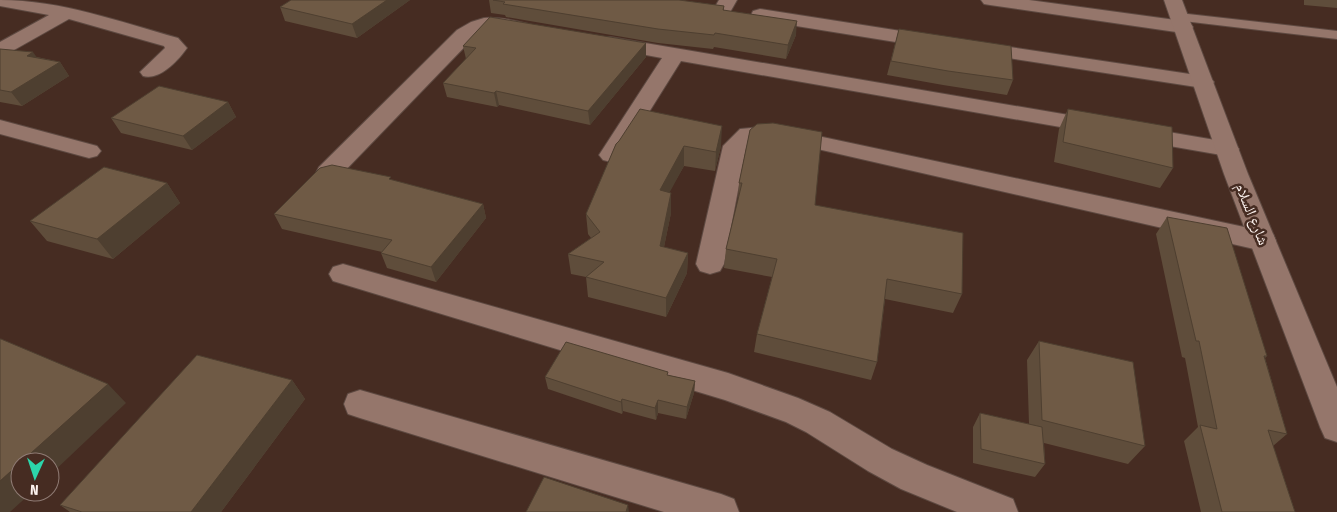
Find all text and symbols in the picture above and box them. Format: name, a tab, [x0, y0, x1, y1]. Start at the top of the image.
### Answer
street label: شارع السلام	[1231, 180, 1273, 248]
north arrow	[10, 452, 60, 502]
text: N	[30, 481, 39, 498]

